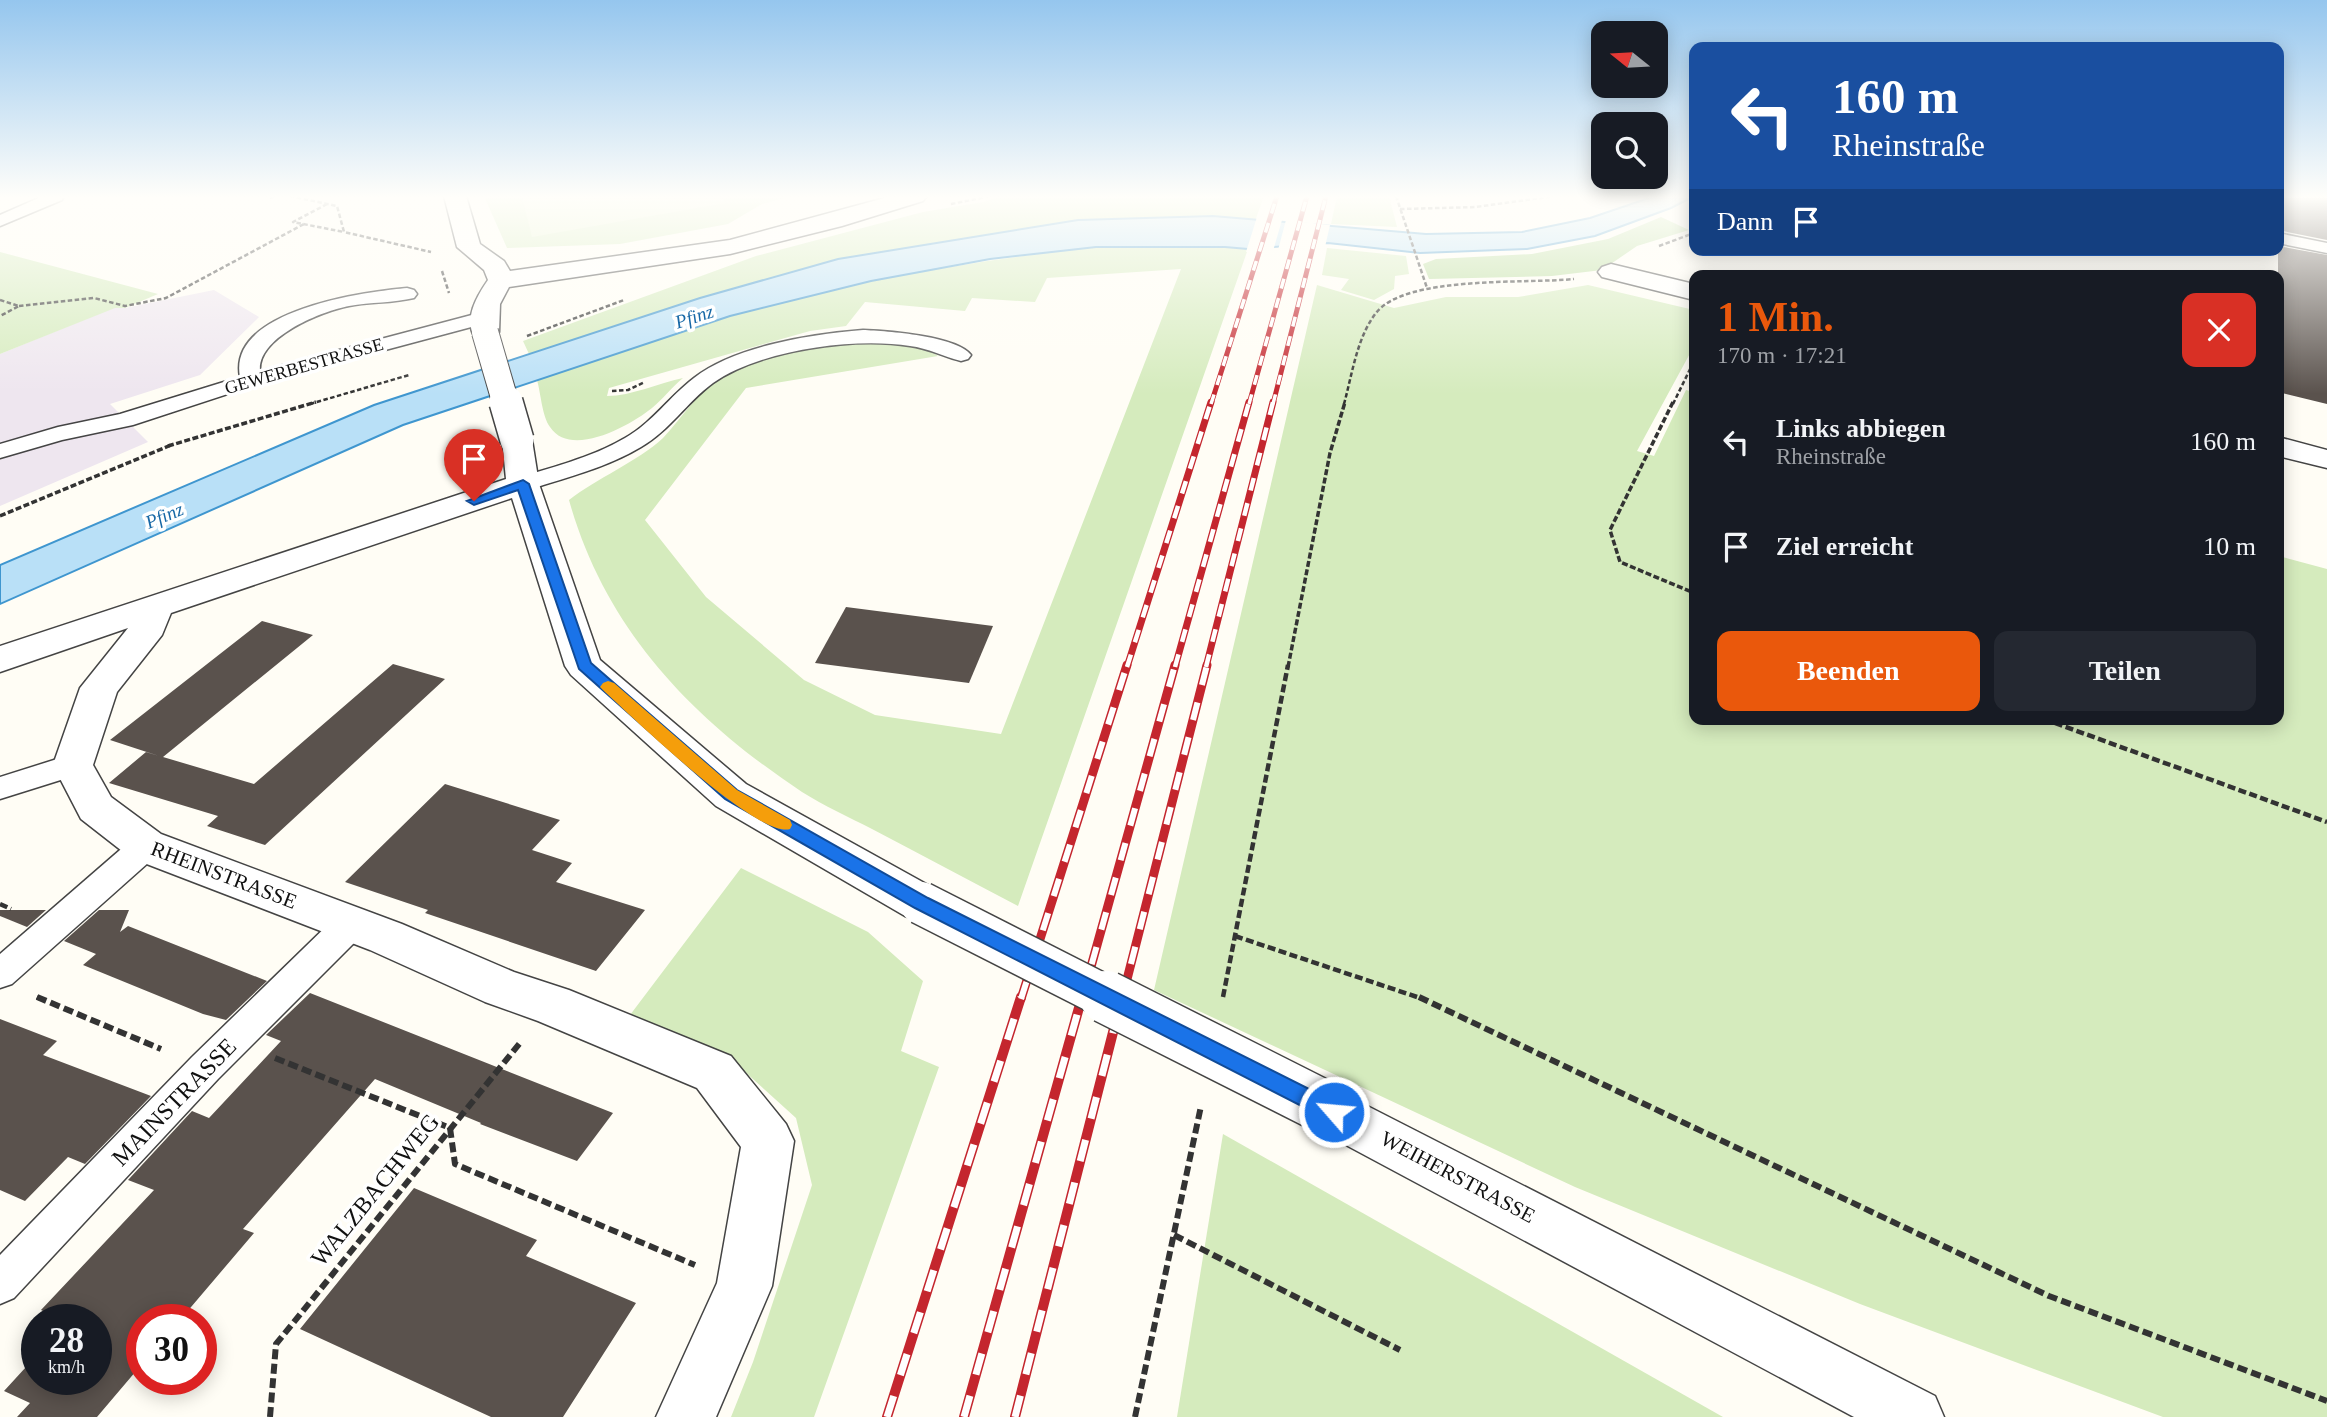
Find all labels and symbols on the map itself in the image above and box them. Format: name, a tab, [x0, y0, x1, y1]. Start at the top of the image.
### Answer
north arrow	[1591, 21, 1668, 98]
water label: Pfinz	[671, 300, 717, 333]
street label: GEWERBESTRASSE	[222, 334, 386, 398]
pin	[444, 429, 504, 501]
water label: Pfinz	[141, 498, 187, 533]
street label: RHEINSTRASSE	[148, 836, 300, 914]
street label: MAINSTRASSE	[107, 1033, 241, 1171]
position arrow	[1297, 1075, 1371, 1149]
street label: WALZBACHWEG	[306, 1109, 444, 1271]
street label: WEIHERSTRASSE	[1377, 1126, 1539, 1228]
speed limit sign: 30	[126, 1304, 217, 1395]

